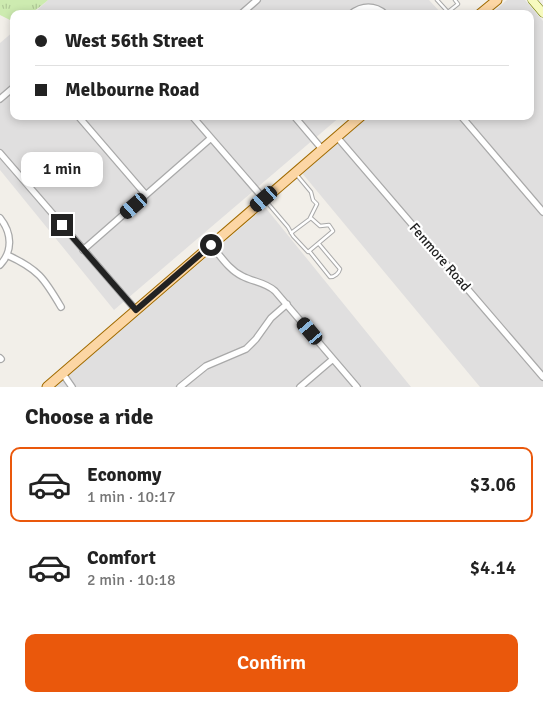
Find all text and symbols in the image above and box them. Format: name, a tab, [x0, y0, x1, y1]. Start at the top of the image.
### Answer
text: West 56th Street	[65, 29, 204, 53]
text: Melbourne Road	[65, 78, 200, 102]
callout: 1 min	[21, 152, 103, 188]
text: 1 min	[43, 159, 81, 179]
car	[247, 183, 280, 215]
car	[117, 190, 150, 222]
route end	[51, 214, 73, 236]
street label: Fenmore Road	[406, 219, 474, 295]
route start	[200, 234, 222, 256]
car	[294, 315, 325, 347]
text: Choose a ride	[25, 403, 153, 430]
icon: car	[27, 462, 72, 507]
text: Economy	[87, 463, 161, 487]
text: $3.06	[470, 473, 516, 497]
text: 1 min · 10:17	[87, 487, 176, 507]
icon: car	[27, 545, 72, 590]
text: Comfort	[87, 546, 156, 570]
text: $4.14	[470, 556, 516, 580]
text: 2 min · 10:18	[87, 570, 176, 590]
button: Confirm	[25, 634, 518, 692]

